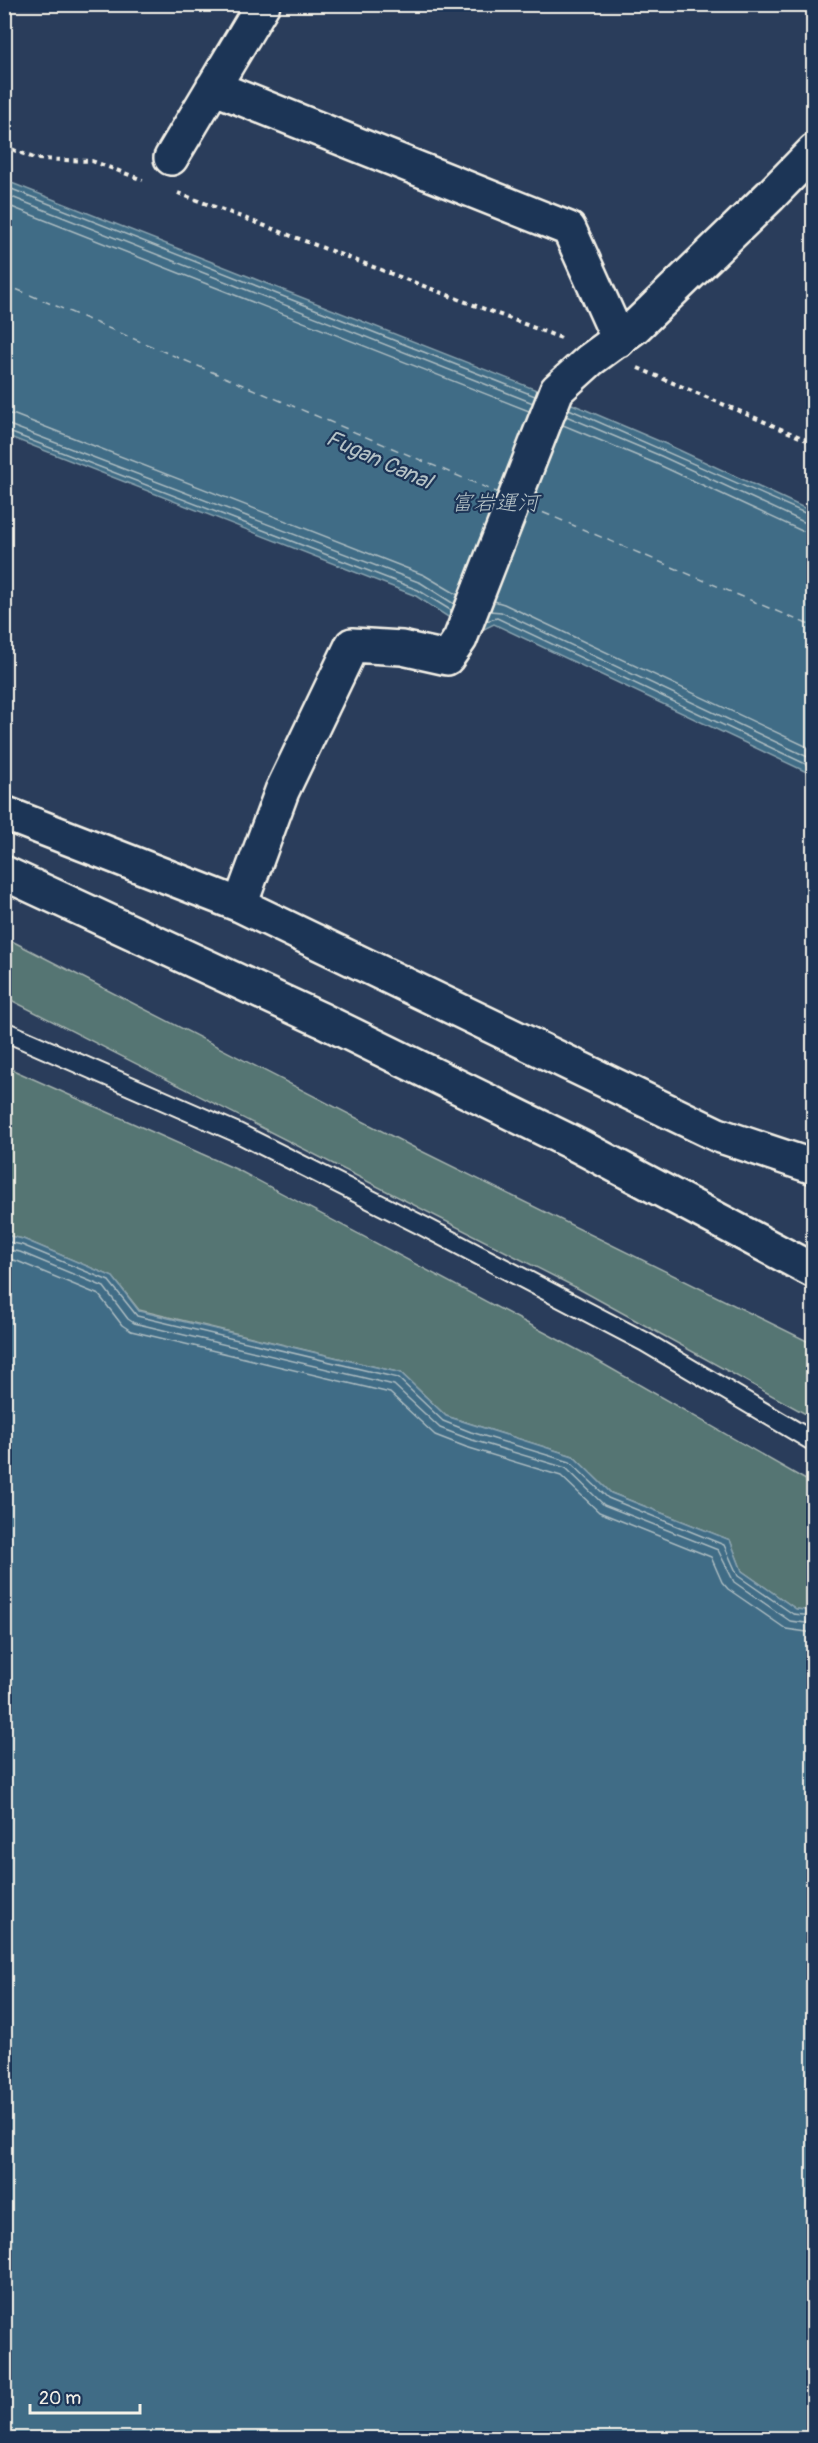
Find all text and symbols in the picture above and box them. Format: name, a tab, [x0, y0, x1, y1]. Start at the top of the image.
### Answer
water label: Fugan Canal	[322, 424, 439, 497]
water label: 富岩運河	[451, 489, 542, 517]
scale bar	[30, 2377, 140, 2415]
text: 20 m	[39, 2387, 81, 2410]

